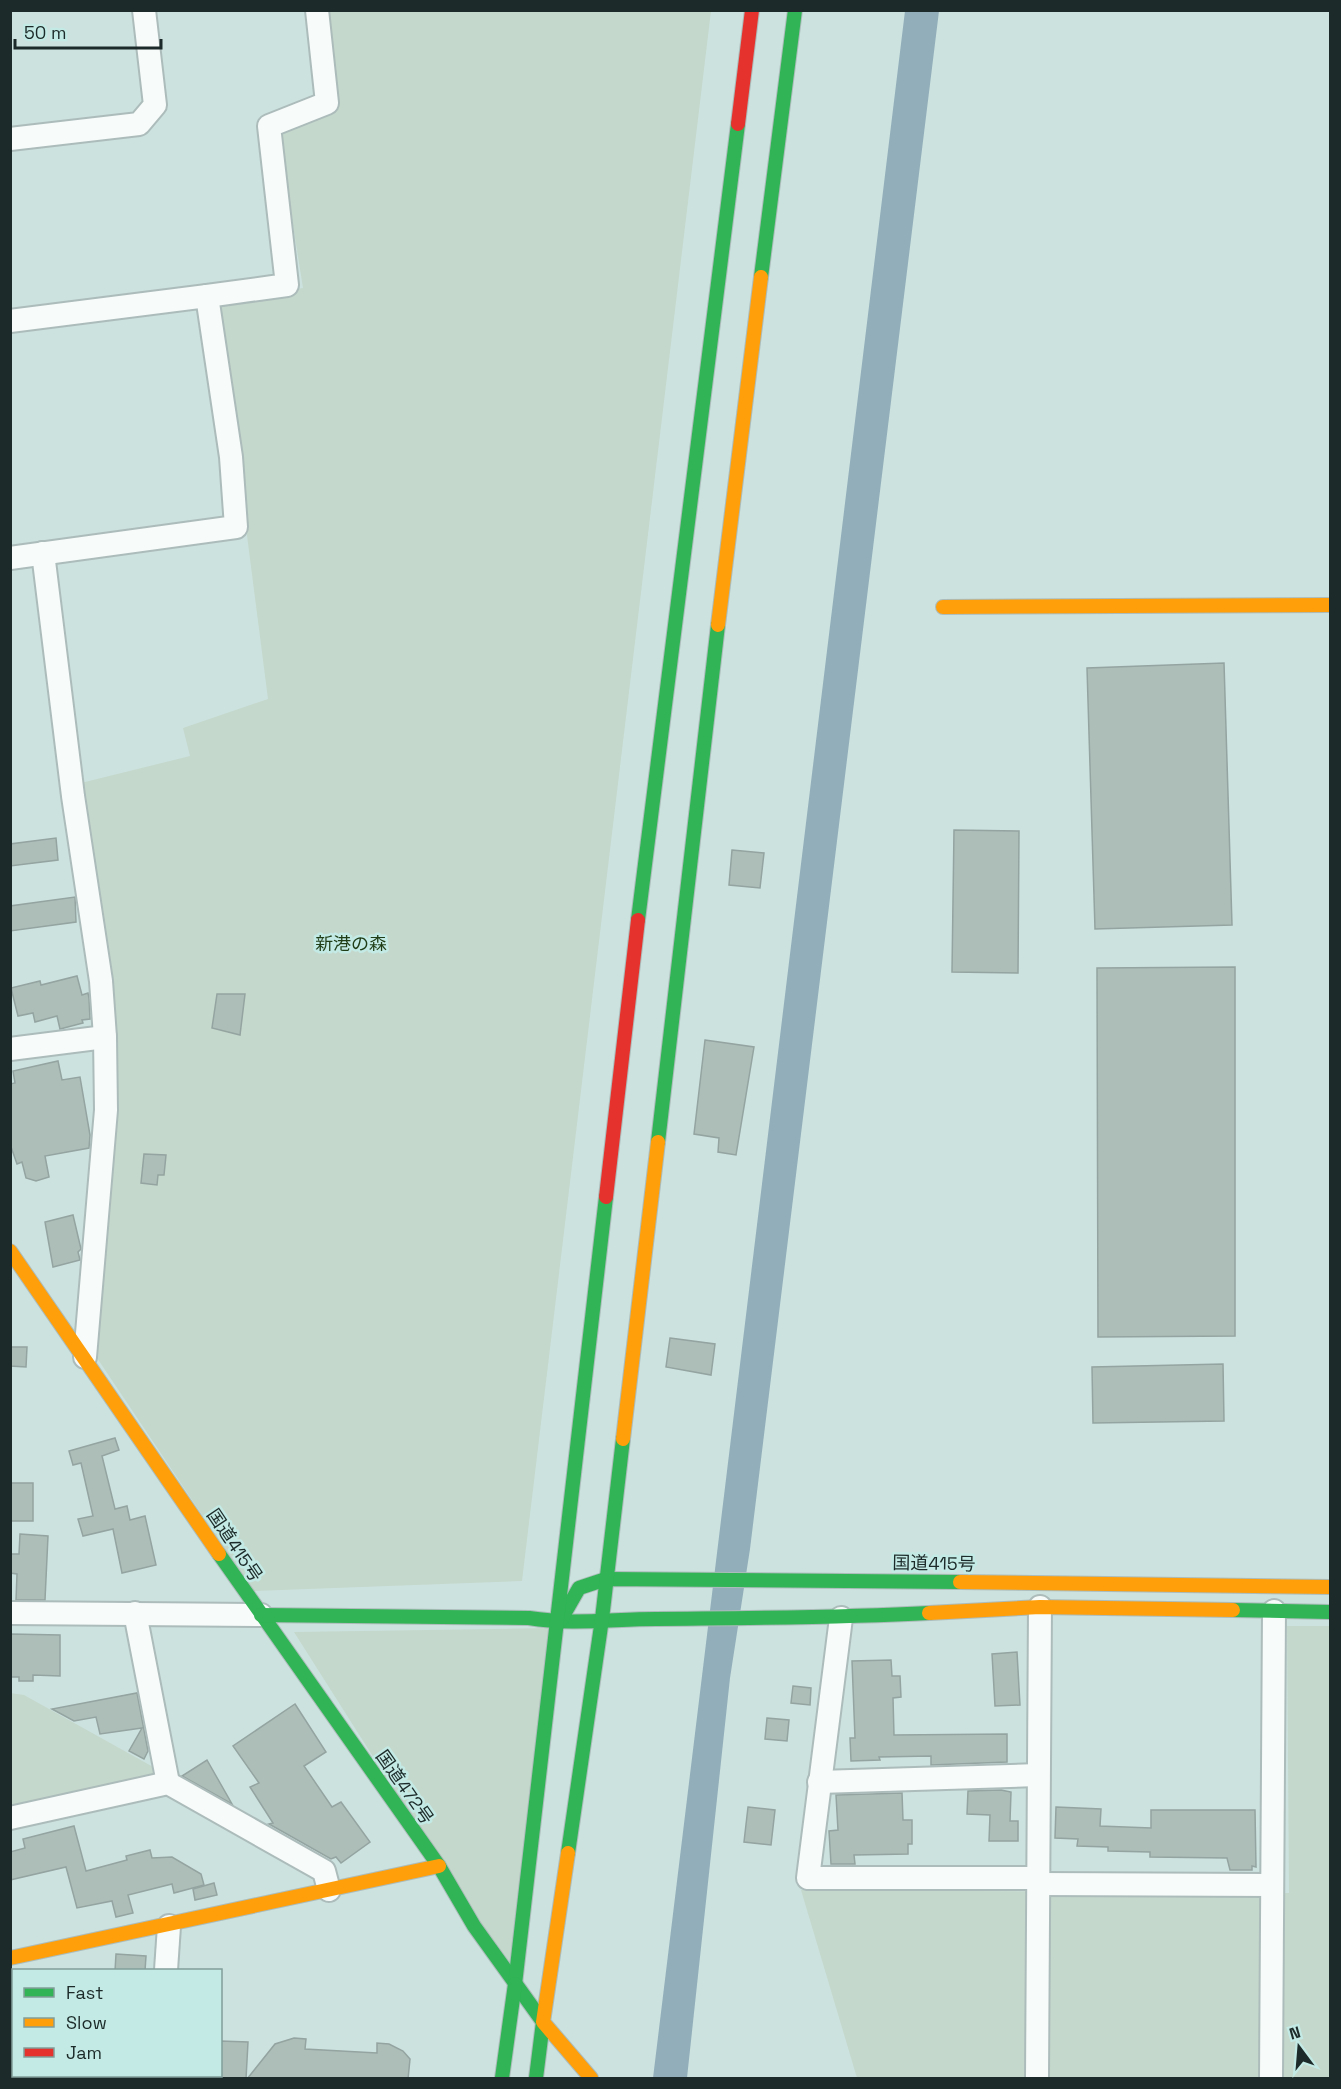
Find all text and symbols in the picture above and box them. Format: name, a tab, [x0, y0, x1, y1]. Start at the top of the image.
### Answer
scale bar	[15, 12, 160, 50]
text: 50 m	[24, 21, 66, 44]
park label: 新港の森	[315, 932, 387, 955]
street label: 国道415号	[202, 1504, 268, 1586]
street label: 国道415号	[892, 1551, 976, 1575]
street label: 国道472号	[371, 1745, 439, 1829]
legend	[12, 1969, 222, 2077]
text: Fast	[66, 1981, 103, 2004]
text: Slow	[66, 2011, 107, 2034]
north arrow	[1269, 2017, 1329, 2077]
text: N	[1287, 2021, 1303, 2045]
text: Jam	[66, 2041, 102, 2064]

